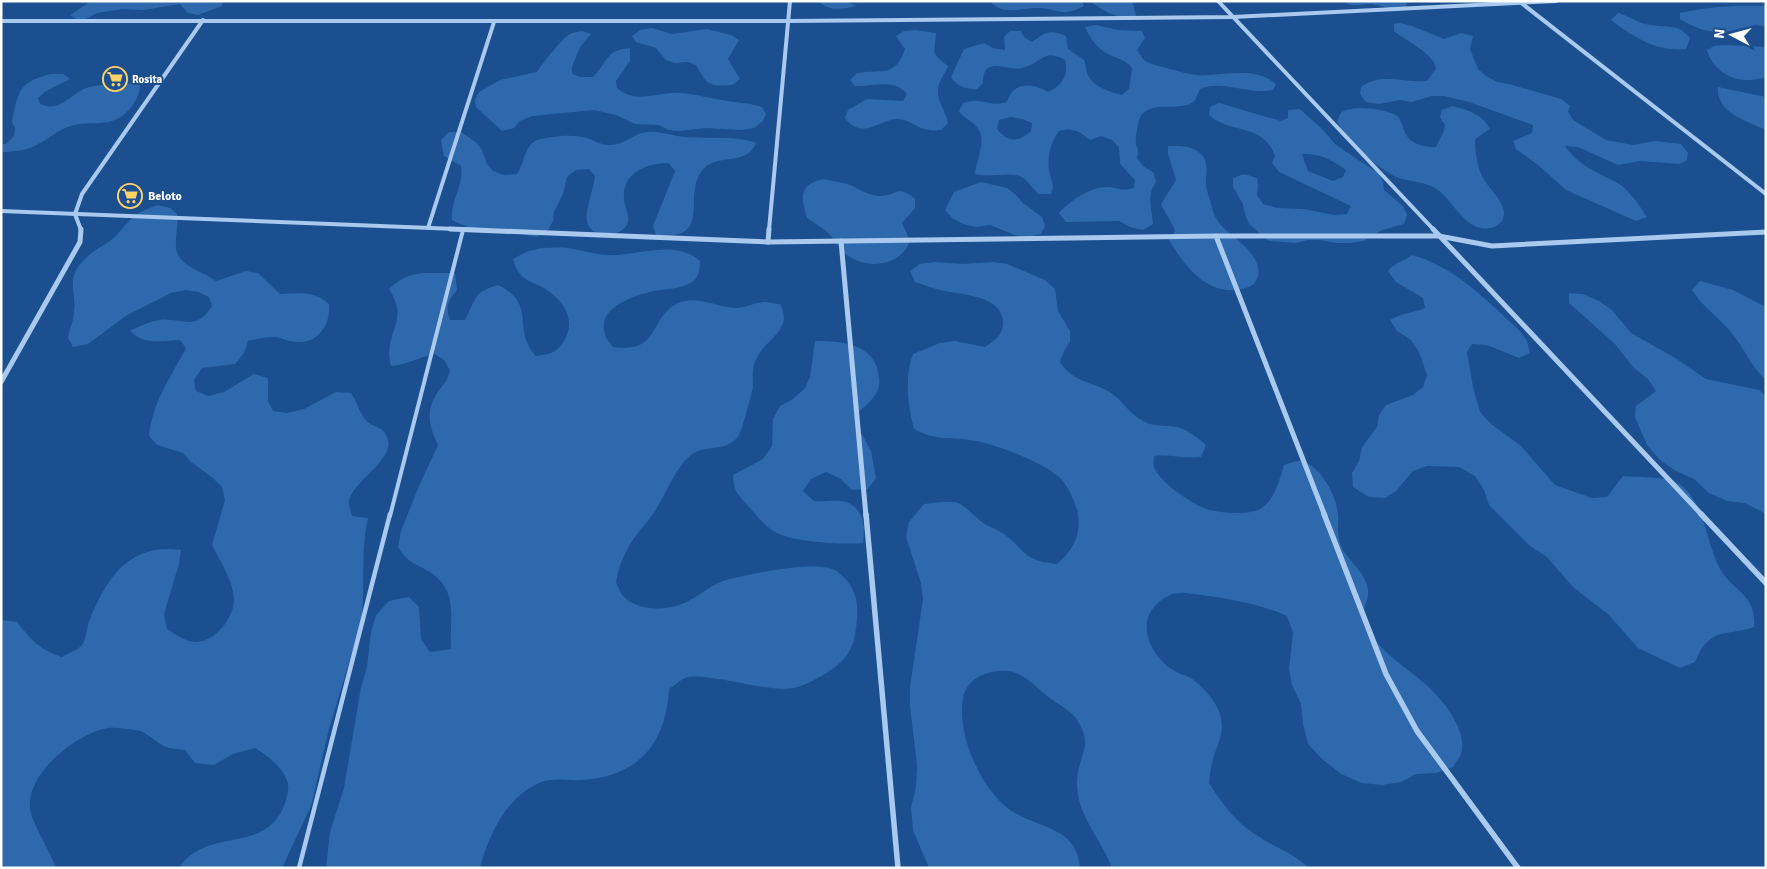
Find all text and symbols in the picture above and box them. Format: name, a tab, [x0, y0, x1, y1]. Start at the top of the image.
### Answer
north arrow	[1707, 10, 1757, 60]
text: N	[1711, 28, 1729, 39]
supermarket icon: Rosita	[102, 66, 128, 92]
place label: Rosita	[132, 73, 163, 86]
supermarket icon: Beloto	[117, 183, 143, 209]
place label: Beloto	[148, 189, 182, 204]

